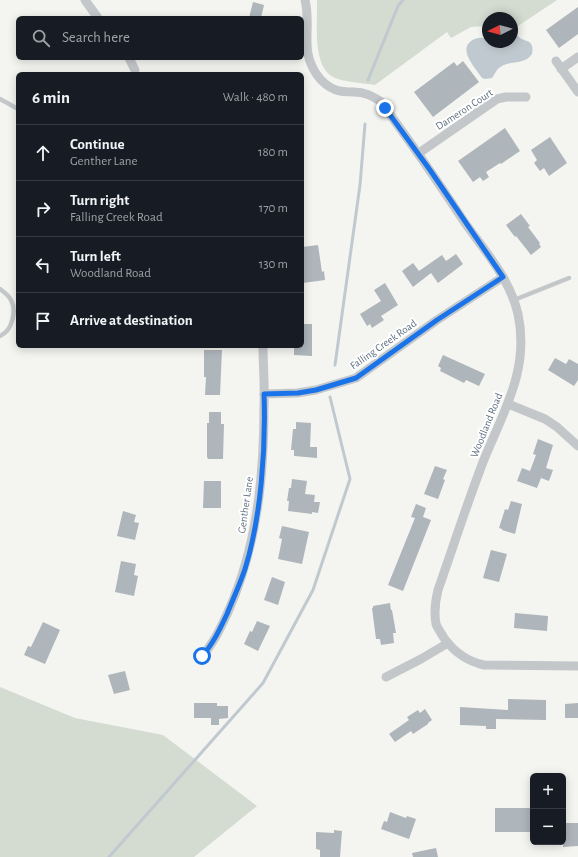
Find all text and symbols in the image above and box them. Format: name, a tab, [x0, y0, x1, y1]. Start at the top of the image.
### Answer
north arrow	[482, 12, 518, 48]
search box	[16, 16, 304, 60]
icon: search	[30, 27, 52, 49]
text: Search here	[62, 30, 130, 45]
street label: Dameron Court	[434, 87, 495, 132]
text: 6 min	[32, 89, 70, 106]
text: Walk · 480 m	[223, 91, 288, 104]
route end	[376, 99, 394, 117]
text: Continue	[70, 137, 125, 152]
icon: ahead	[32, 142, 54, 164]
text: 180 m	[258, 146, 288, 159]
text: Genther Lane	[70, 155, 137, 168]
text: Turn right	[70, 193, 129, 208]
icon: right	[32, 198, 54, 220]
text: 170 m	[259, 202, 288, 215]
text: Falling Creek Road	[70, 211, 163, 224]
text: Turn left	[70, 249, 121, 264]
icon: left	[32, 254, 54, 276]
text: 130 m	[259, 258, 288, 271]
text: Woodland Road	[70, 267, 151, 280]
icon: arrive	[32, 310, 54, 332]
text: Arrive at destination	[70, 313, 193, 328]
street label: Falling Creek Road	[348, 317, 419, 371]
street label: Woodland Road	[469, 391, 505, 459]
street label: Genther Lane	[236, 476, 255, 534]
route start	[193, 647, 211, 665]
map controls	[530, 773, 566, 845]
button: +	[530, 773, 566, 809]
button: −	[530, 809, 566, 845]

